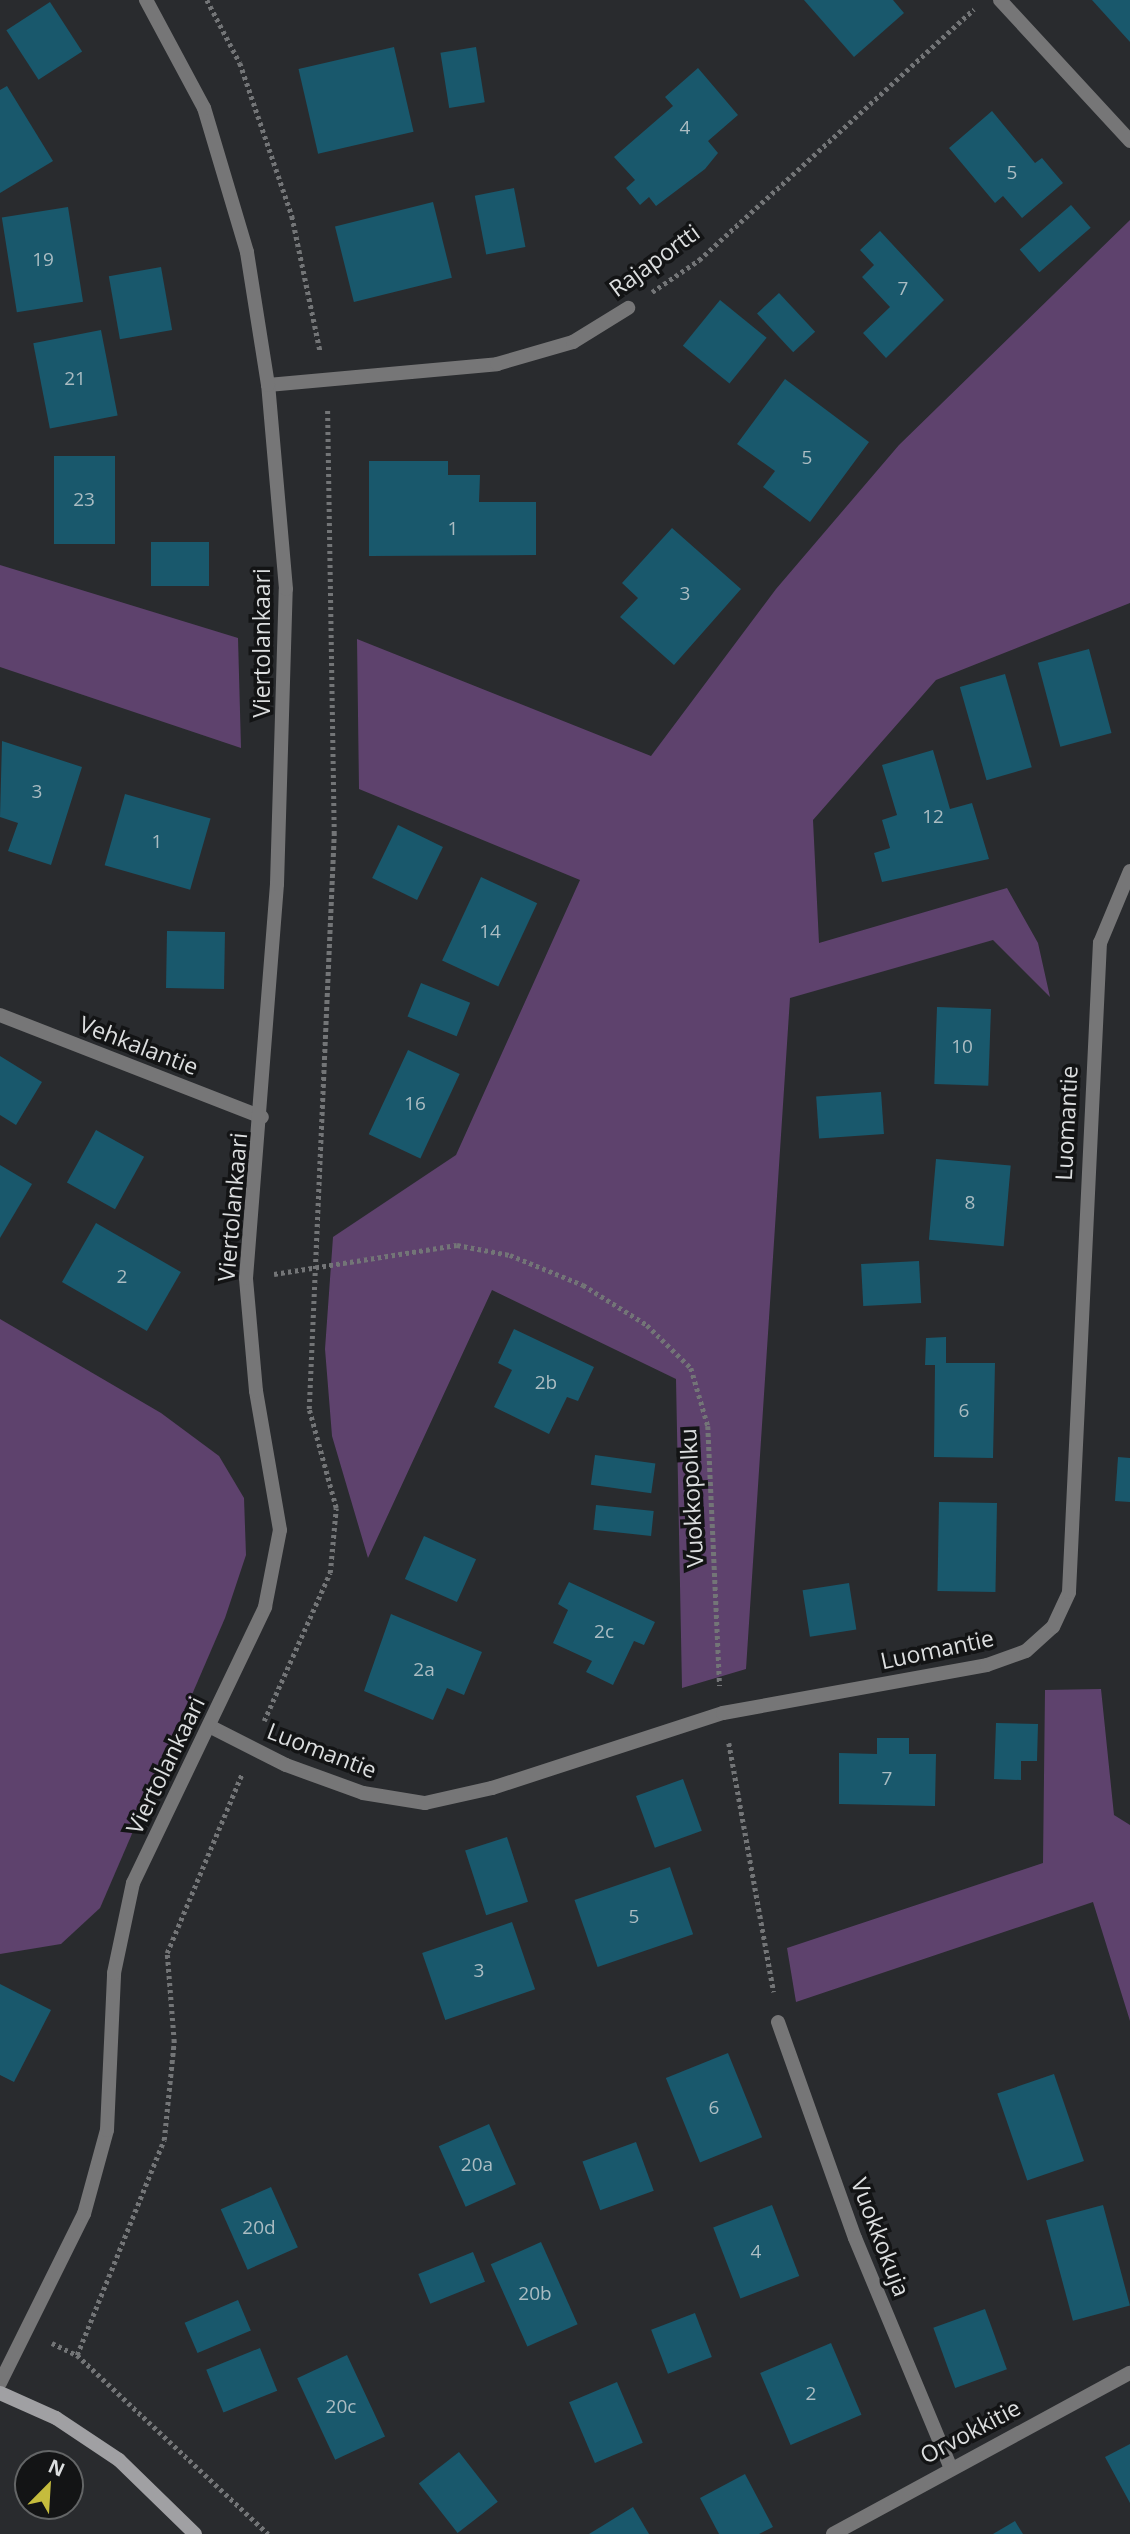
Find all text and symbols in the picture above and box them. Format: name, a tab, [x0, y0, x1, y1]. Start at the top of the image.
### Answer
house number: 4	[680, 117, 690, 139]
house number: 5	[1007, 162, 1017, 184]
street label: Rajaportti	[603, 218, 705, 302]
house number: 19	[32, 249, 54, 271]
house number: 7	[898, 278, 908, 300]
house number: 21	[64, 368, 86, 390]
house number: 5	[802, 447, 812, 469]
house number: 23	[73, 489, 95, 511]
house number: 1	[448, 518, 458, 540]
street label: Viertolankaari	[247, 568, 275, 718]
house number: 3	[680, 583, 690, 605]
house number: 3	[32, 781, 42, 803]
house number: 12	[922, 806, 944, 828]
house number: 1	[152, 831, 162, 853]
house number: 14	[479, 921, 501, 943]
street label: Vehkalantie	[76, 1010, 202, 1080]
house number: 10	[951, 1036, 973, 1058]
street label: Luomantie	[1049, 1065, 1083, 1181]
house number: 16	[404, 1093, 426, 1115]
street label: Viertolankaari	[212, 1131, 252, 1283]
house number: 8	[965, 1192, 975, 1214]
house number: 2	[117, 1266, 127, 1288]
house number: 2b	[535, 1372, 557, 1394]
house number: 6	[959, 1400, 969, 1422]
street label: Vuokkopolku	[674, 1428, 708, 1568]
house number: 2c	[594, 1621, 614, 1643]
street label: Luomantie	[878, 1624, 996, 1674]
house number: 2a	[413, 1659, 435, 1681]
street label: Viertolankaari	[120, 1692, 210, 1838]
street label: Luomantie	[263, 1717, 381, 1783]
house number: 7	[882, 1768, 892, 1790]
house number: 5	[629, 1906, 639, 1928]
house number: 3	[474, 1960, 484, 1982]
house number: 6	[709, 2097, 719, 2119]
house number: 20a	[461, 2154, 493, 2176]
street label: Vuokkokuja	[846, 2174, 916, 2300]
house number: 20d	[242, 2217, 276, 2239]
house number: 4	[751, 2241, 761, 2263]
house number: 20b	[518, 2283, 552, 2305]
house number: 2	[806, 2383, 816, 2405]
street label: Orvokkitie	[915, 2393, 1025, 2469]
house number: 20c	[326, 2396, 356, 2418]
north arrow	[14, 2450, 84, 2520]
text: N	[44, 2453, 69, 2483]

